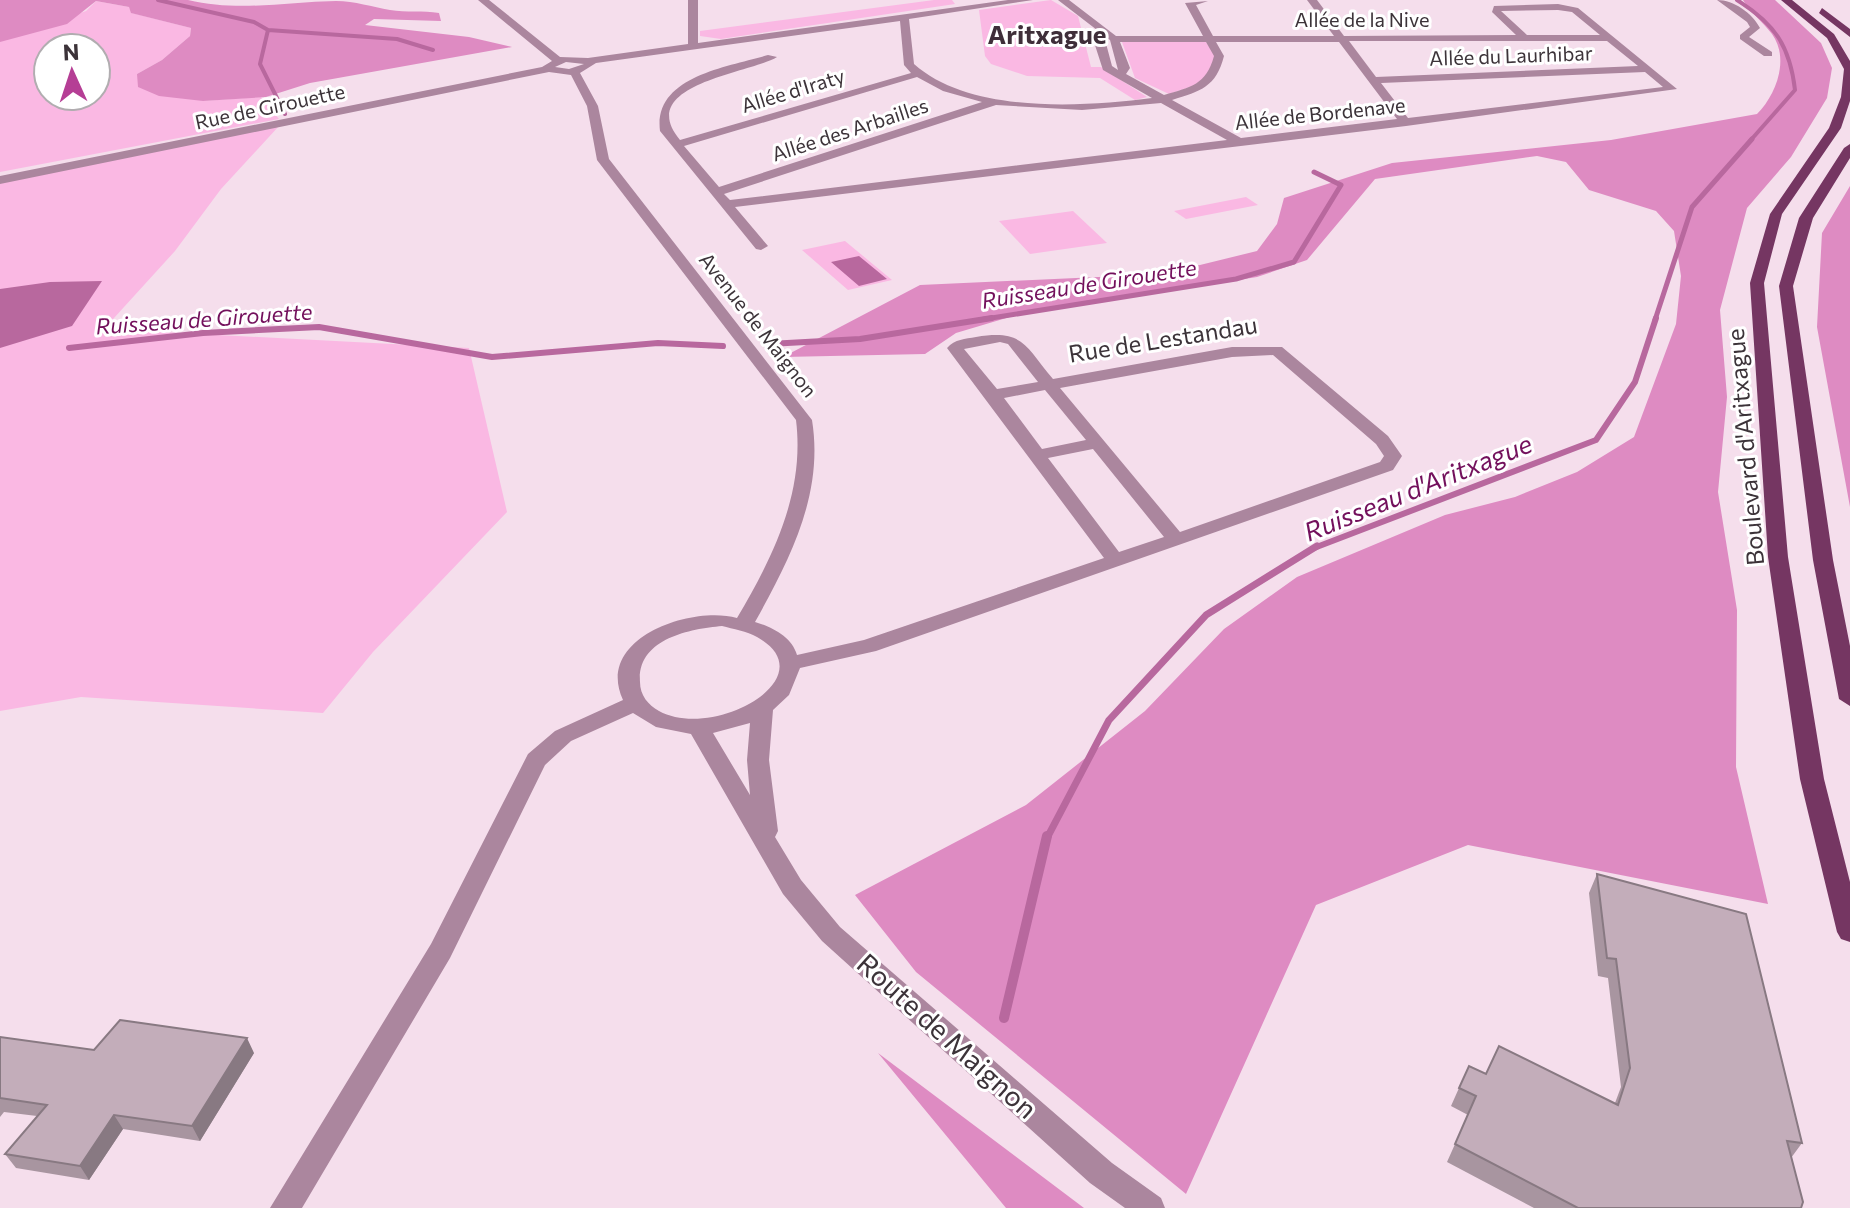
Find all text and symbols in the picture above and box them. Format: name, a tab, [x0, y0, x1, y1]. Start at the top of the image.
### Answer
street label: Allée de la Nive	[1295, 7, 1429, 31]
district label: Aritxague	[988, 18, 1106, 49]
north arrow	[32, 32, 112, 112]
text: N	[62, 38, 80, 65]
street label: Allée du Laurhibar	[1429, 40, 1593, 70]
street label: Allée d'Iraty	[738, 63, 847, 117]
street label: Rue de Girouette	[193, 78, 347, 134]
street label: Allée des Arbailles	[768, 92, 931, 166]
street label: Allée de Bordenave	[1233, 92, 1406, 134]
street label: Avenue de Maignon	[695, 247, 823, 401]
water label: Ruisseau de Girouette	[980, 253, 1199, 314]
water label: Ruisseau de Girouette	[95, 297, 314, 340]
street label: Rue de Lestandau	[1066, 309, 1259, 368]
street label: Boulevard d'Aritxague	[1720, 327, 1769, 567]
water label: Ruisseau d'Aritxague	[1299, 427, 1536, 547]
street label: Route de Maignon	[851, 946, 1045, 1125]

